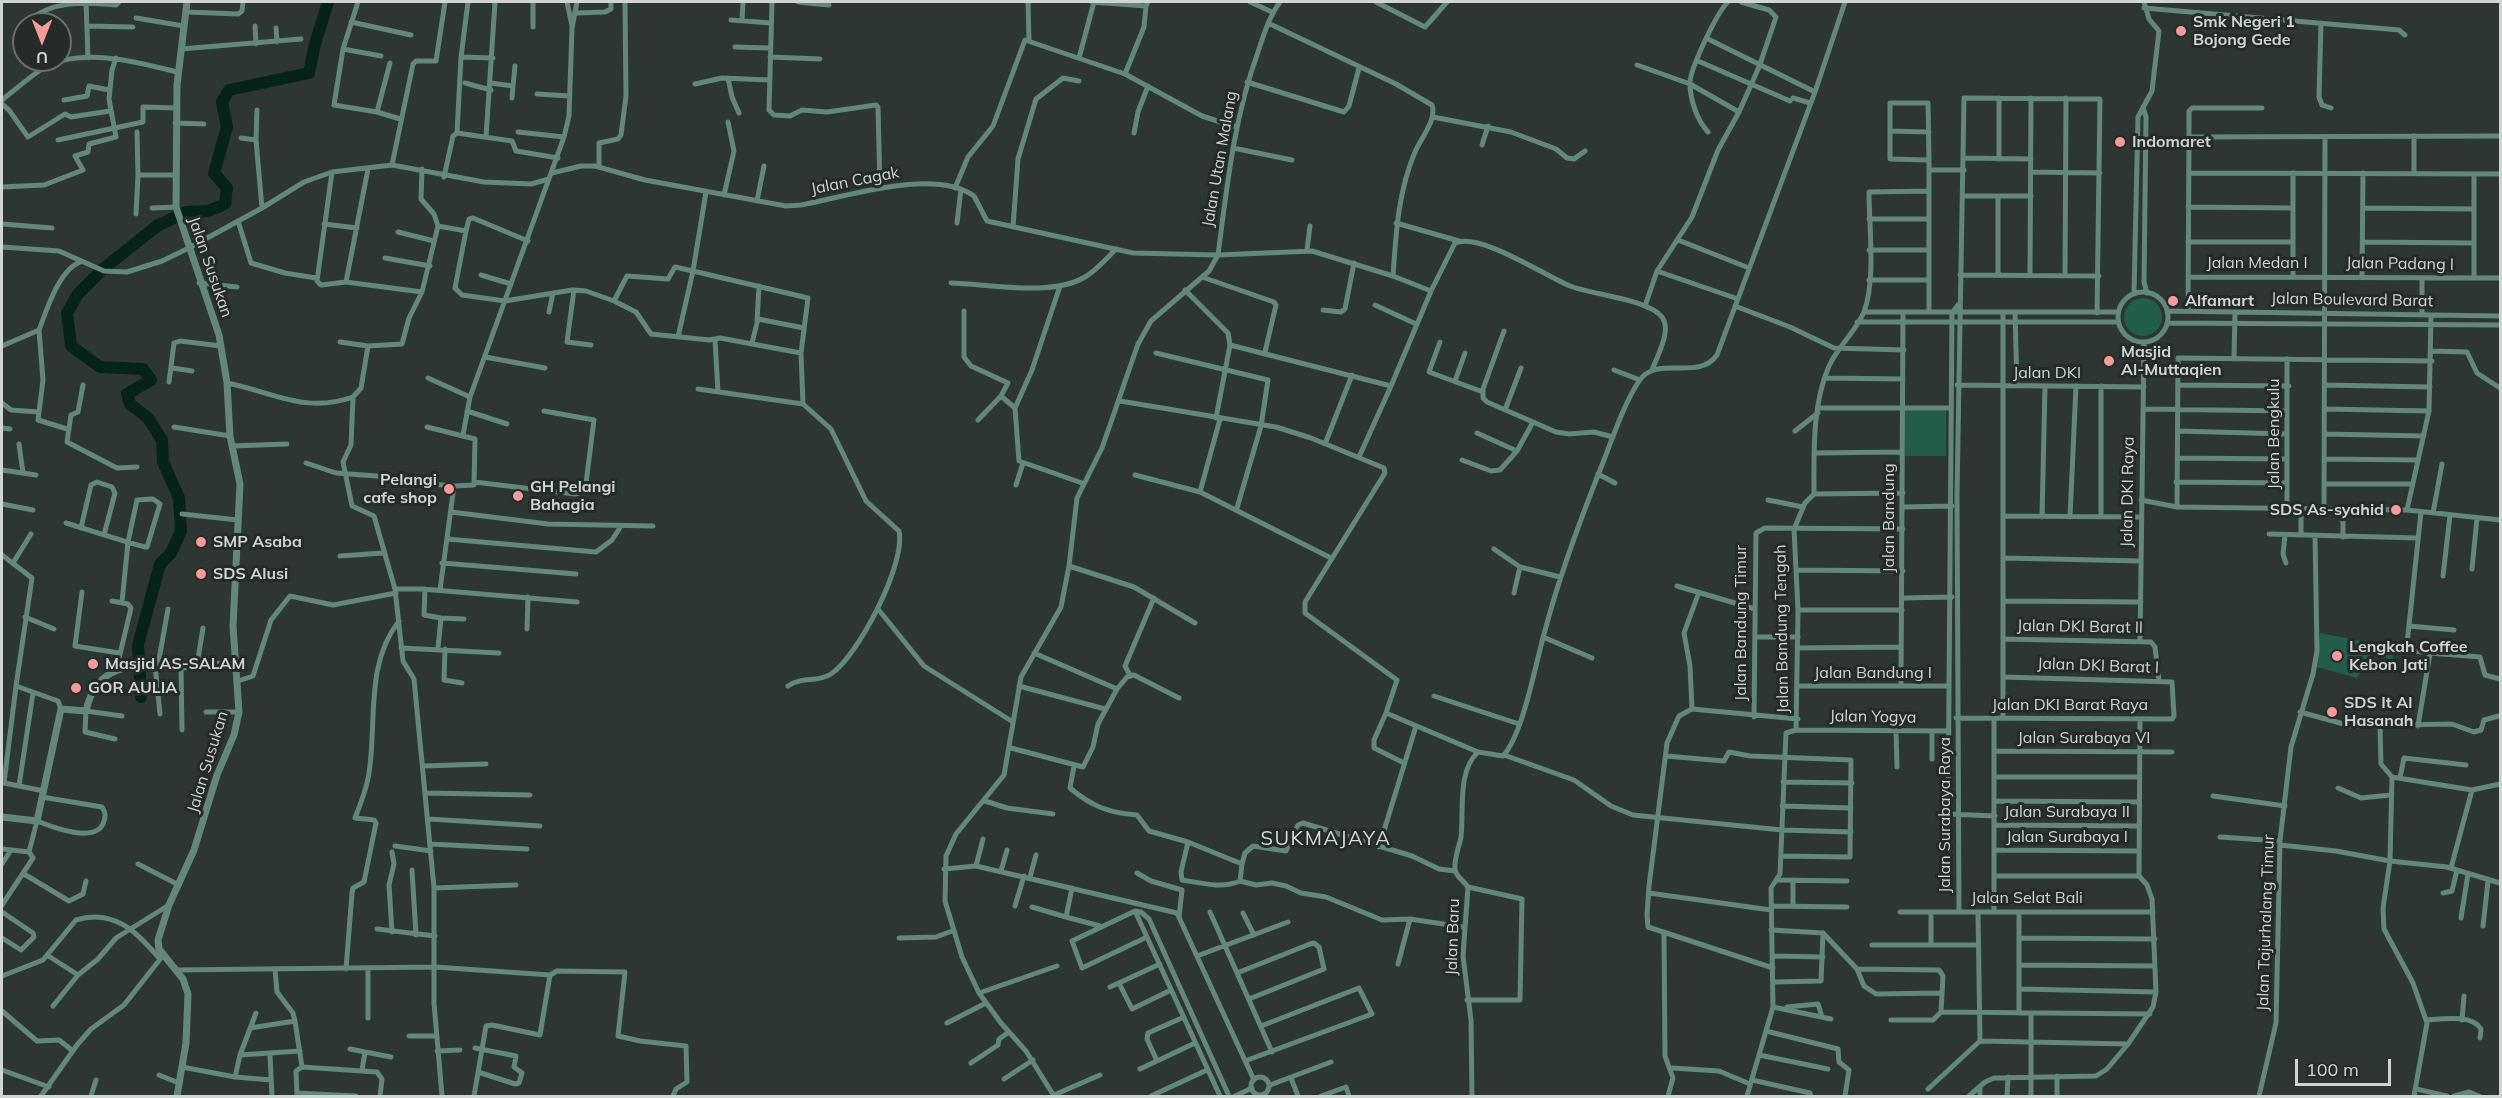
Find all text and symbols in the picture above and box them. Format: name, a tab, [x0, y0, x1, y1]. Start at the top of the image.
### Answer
north arrow	[12, 12, 72, 72]
place label: Smk Negeri 1 Bojong Gede	[2193, 12, 2295, 50]
marker: Smk Negeri 1 Bojong Gede	[2174, 24, 2188, 38]
text: U	[36, 48, 48, 68]
street label: Jalan Utan Malang	[1199, 89, 1241, 229]
place label: Indomaret	[2132, 132, 2211, 152]
marker: Indomaret	[2113, 135, 2127, 149]
street label: Jalan Cagak	[809, 163, 901, 199]
street label: Jalan Susukan	[184, 214, 236, 320]
street label: Jalan Medan I	[2206, 253, 2308, 273]
street label: Jalan Padang I	[2346, 253, 2454, 275]
street label: Jalan Boulevard Barat	[2271, 289, 2433, 311]
place label: Alfamart	[2185, 291, 2254, 311]
marker: Alfamart	[2166, 294, 2180, 308]
place label: Masjid Al-Muttaqien	[2121, 342, 2222, 380]
marker: Masjid Al-Muttaqien	[2102, 354, 2116, 368]
street label: Jalan DKI	[2013, 363, 2081, 383]
street label: Jalan Bengkulu	[2264, 379, 2284, 489]
street label: Jalan DKI Raya	[2117, 436, 2139, 548]
street label: Jalan Bandung	[1879, 463, 1899, 573]
place label: Pelangi cafe shop	[363, 470, 437, 508]
place label: GH Pelangi Bahagia	[530, 477, 616, 515]
marker: Pelangi cafe shop	[442, 482, 456, 496]
marker: GH Pelangi Bahagia	[511, 489, 525, 503]
place label: SDS As-syahid	[2270, 500, 2384, 520]
marker: SDS As-syahid	[2389, 503, 2403, 517]
place label: SMP Asaba	[213, 532, 302, 552]
marker: SMP Asaba	[194, 535, 208, 549]
street label: Jalan Bandung Tengah	[1771, 544, 1793, 714]
street label: Jalan Bandung Timur	[1731, 545, 1751, 701]
place label: SDS Alusi	[213, 564, 288, 584]
marker: SDS Alusi	[194, 567, 208, 581]
street label: Jalan DKI Barat II	[2017, 616, 2143, 638]
place label: Lengkah Coffee Kebon Jati	[2349, 637, 2467, 675]
marker: Lengkah Coffee Kebon Jati	[2330, 649, 2344, 663]
place label: Masjid AS-SALAM	[105, 654, 245, 674]
street label: Jalan DKI Barat I	[2037, 654, 2159, 678]
marker: Masjid AS-SALAM	[86, 657, 100, 671]
street label: Jalan Bandung I	[1814, 663, 1932, 683]
place label: GOR AULIA	[88, 678, 177, 698]
marker: GOR AULIA	[69, 681, 83, 695]
place label: SDS It Al Hasanah	[2344, 693, 2413, 731]
street label: Jalan DKI Barat Raya	[1992, 695, 2148, 715]
marker: SDS It Al Hasanah	[2325, 705, 2339, 719]
street label: Jalan Yogya	[1829, 707, 1917, 727]
street label: Jalan Susukan	[183, 709, 233, 815]
street label: Jalan Surabaya VI	[2018, 728, 2150, 748]
street label: Jalan Surabaya Raya	[1935, 737, 1955, 893]
street label: Jalan Surabaya II	[2004, 802, 2130, 822]
district label: SUKMAJAYA	[1260, 827, 1392, 851]
street label: Jalan Surabaya I	[2006, 827, 2128, 847]
street label: Jalan Tajurhalang Timur	[2253, 834, 2279, 1012]
street label: Jalan Selat Bali	[1971, 888, 2083, 908]
street label: Jalan Baru	[1442, 898, 1464, 976]
scale bar	[2298, 1047, 2394, 1085]
text: 100 m	[2306, 1058, 2359, 1081]

